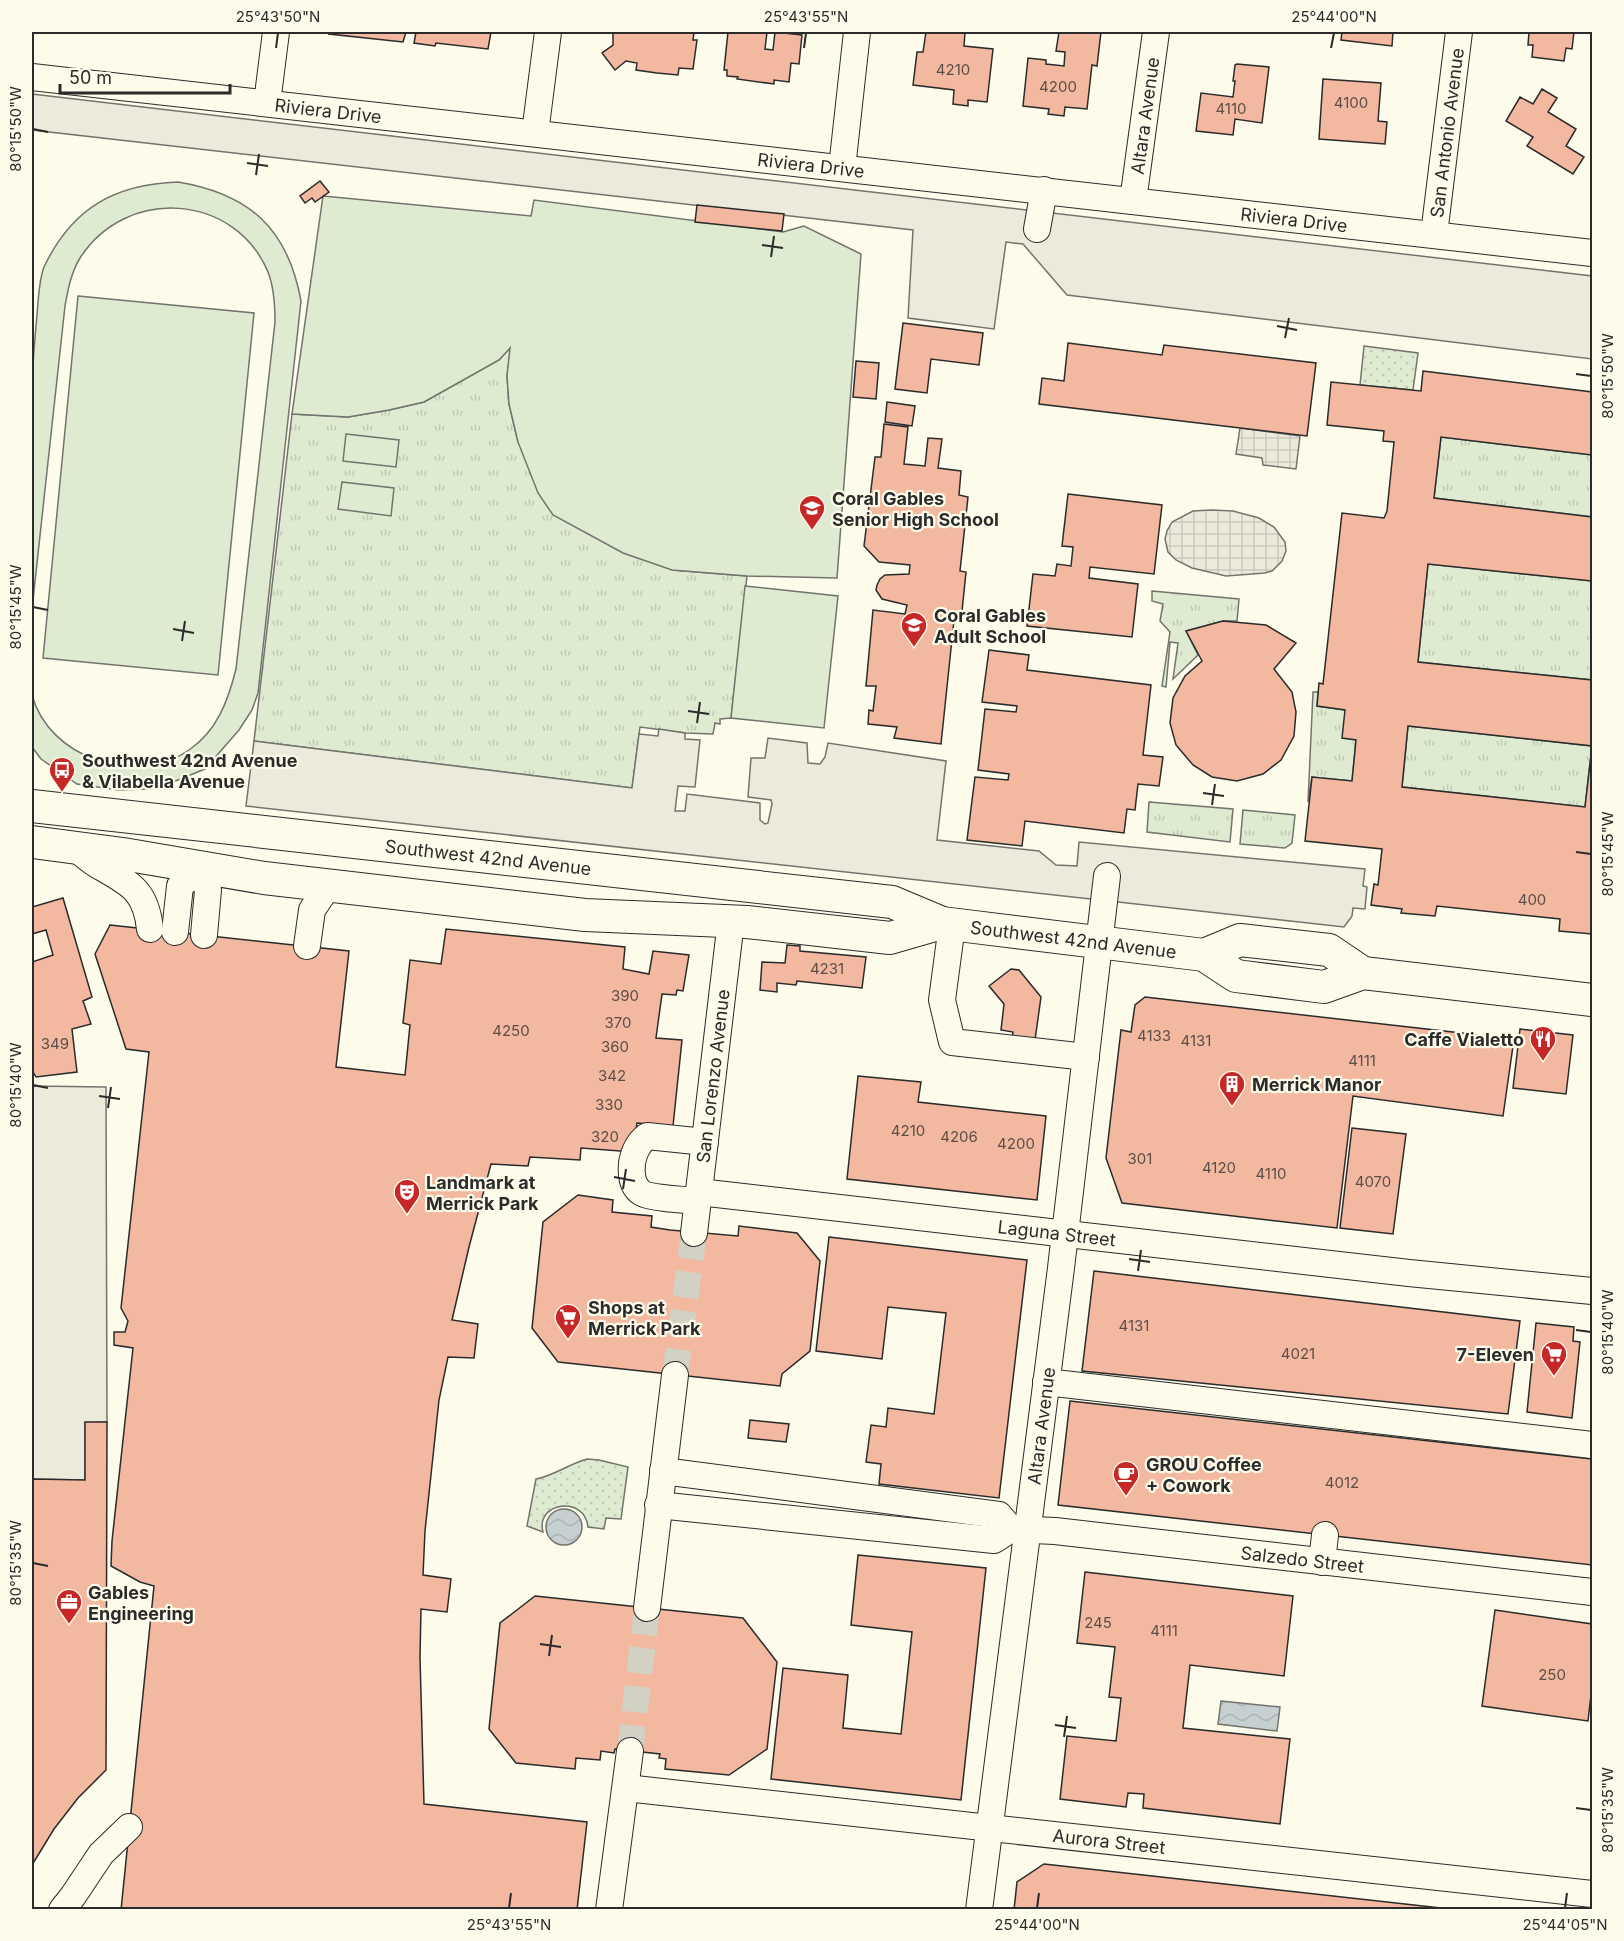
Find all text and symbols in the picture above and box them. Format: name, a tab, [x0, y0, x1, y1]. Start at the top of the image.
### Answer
text: 25°43'50"N	[236, 7, 320, 26]
text: 25°43'55"N	[764, 7, 848, 26]
text: 25°44'00"N	[1291, 7, 1377, 26]
street label: San Antonio Avenue	[1426, 47, 1467, 219]
street label: Altara Avenue	[1126, 56, 1163, 176]
scale bar	[60, 57, 230, 95]
house number: 4210	[936, 60, 970, 79]
text: 50 m	[69, 67, 112, 88]
house number: 4200	[1039, 77, 1077, 96]
text: 80°15'50"W	[6, 86, 25, 172]
house number: 4100	[1334, 93, 1368, 112]
street label: Riviera Drive	[273, 94, 383, 127]
house number: 4110	[1215, 99, 1247, 118]
street label: Riviera Drive	[756, 148, 866, 181]
street label: Riviera Drive	[1239, 203, 1349, 236]
text: 80°15'50"W	[1598, 333, 1617, 419]
place label: Coral Gables Senior High School	[832, 488, 999, 530]
school or university icon: Coral Gables Senior High School	[797, 493, 827, 531]
text: 80°15'45"W	[6, 564, 25, 649]
place label: Coral Gables Adult School	[934, 605, 1046, 647]
school or university icon: Coral Gables Adult School	[899, 610, 929, 648]
place label: Southwest 42nd Avenue & Vilabella Avenue	[82, 750, 298, 792]
bus stop icon: Southwest 42nd Avenue & Vilabella Avenue	[47, 755, 77, 793]
text: 80°15'45"W	[1598, 811, 1617, 896]
street label: Southwest 42nd Avenue	[384, 835, 592, 879]
house number: 400	[1518, 890, 1546, 909]
street label: Southwest 42nd Avenue	[969, 916, 1178, 962]
house number: 4231	[810, 959, 844, 978]
house number: 390	[611, 986, 639, 1005]
street label: San Lorenzo Avenue	[692, 988, 733, 1164]
house number: 370	[605, 1013, 631, 1032]
house number: 4250	[492, 1021, 530, 1040]
restaurant icon: Caffe Vialetto	[1528, 1024, 1558, 1062]
house number: 4133	[1137, 1026, 1171, 1045]
place label: Caffe Vialetto	[1404, 1029, 1524, 1050]
house number: 4131	[1181, 1031, 1211, 1050]
house number: 349	[41, 1034, 69, 1053]
house number: 360	[601, 1037, 629, 1056]
text: 80°15'40"W	[6, 1042, 25, 1128]
house number: 4111	[1348, 1051, 1376, 1070]
house number: 342	[598, 1066, 626, 1085]
building icon: Merrick Manor	[1217, 1069, 1247, 1107]
place label: Merrick Manor	[1252, 1074, 1381, 1095]
house number: 330	[595, 1095, 623, 1114]
house number: 4210	[891, 1121, 925, 1140]
house number: 320	[591, 1127, 619, 1146]
house number: 4206	[940, 1127, 978, 1146]
house number: 4200	[997, 1134, 1035, 1153]
house number: 301	[1128, 1149, 1152, 1168]
house number: 4120	[1202, 1158, 1236, 1177]
house number: 4110	[1255, 1164, 1287, 1183]
place label: Landmark at Merrick Park	[426, 1172, 539, 1214]
house number: 4070	[1355, 1172, 1391, 1191]
theatre icon: Landmark at Merrick Park	[392, 1177, 422, 1215]
street label: Laguna Street	[997, 1216, 1117, 1250]
text: 80°15'40"W	[1598, 1289, 1617, 1375]
place label: Shops at Merrick Park	[588, 1297, 701, 1339]
supermarket icon: Shops at Merrick Park	[553, 1302, 583, 1340]
house number: 4131	[1119, 1316, 1149, 1335]
supermarket icon: 7-Eleven	[1539, 1339, 1569, 1377]
house number: 4021	[1281, 1344, 1315, 1363]
place label: 7-Eleven	[1457, 1344, 1534, 1365]
street label: Altara Avenue	[1023, 1366, 1059, 1486]
place label: GROU Coffee + Cowork	[1146, 1454, 1262, 1496]
cafe icon: GROU Coffee + Cowork	[1111, 1459, 1141, 1497]
house number: 4012	[1325, 1473, 1359, 1492]
text: 80°15'35"W	[6, 1520, 25, 1606]
street label: Salzedo Street	[1240, 1542, 1365, 1577]
place label: Gables Engineering	[88, 1582, 194, 1624]
office icon: Gables Engineering	[54, 1587, 84, 1625]
house number: 245	[1084, 1613, 1112, 1632]
house number: 4111	[1150, 1621, 1178, 1640]
house number: 250	[1538, 1665, 1566, 1684]
text: 80°15'35"W	[1598, 1767, 1617, 1853]
street label: Aurora Street	[1052, 1824, 1167, 1858]
text: 25°43'55"N	[467, 1915, 551, 1934]
text: 25°44'00"N	[994, 1915, 1080, 1934]
text: 25°44'05"N	[1522, 1915, 1608, 1934]

